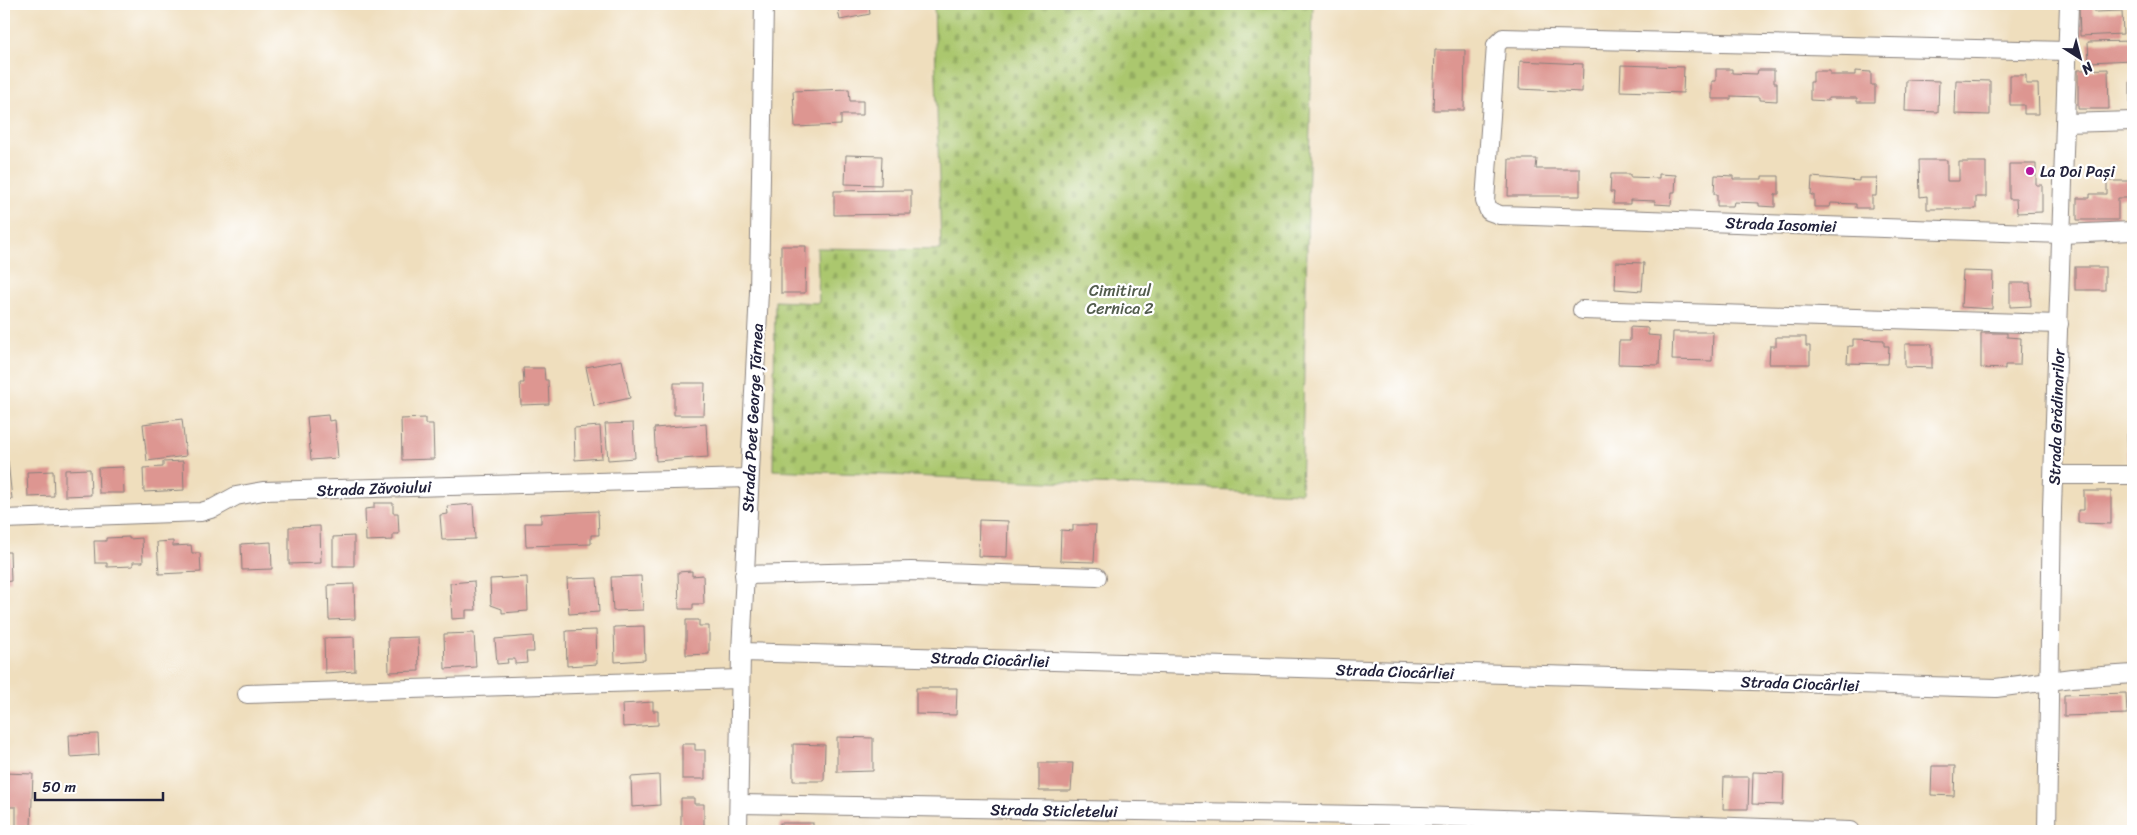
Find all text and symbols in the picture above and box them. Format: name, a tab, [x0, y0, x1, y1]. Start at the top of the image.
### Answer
north arrow	[2054, 32, 2104, 82]
text: N	[2076, 55, 2099, 81]
place label: La Doi Pași	[2040, 157, 2115, 186]
marker: La Doi Pași	[2024, 165, 2036, 177]
street label: Strada Iasomiei	[1725, 208, 1838, 241]
park label: Cimitirul Cernica 2	[1086, 276, 1154, 323]
street label: Strada Poet George Țărnea	[733, 323, 772, 513]
street label: Strada Grădinarilor	[2040, 347, 2073, 486]
street label: Strada Zăvoiului	[316, 472, 433, 505]
street label: Strada Ciocârliei	[930, 643, 1050, 676]
street label: Strada Ciocârliei	[1335, 655, 1455, 688]
street label: Strada Ciocârliei	[1740, 667, 1860, 700]
scale bar	[35, 770, 162, 802]
text: 50 m	[42, 774, 77, 800]
street label: Strada Sticletelui	[990, 795, 1118, 826]

